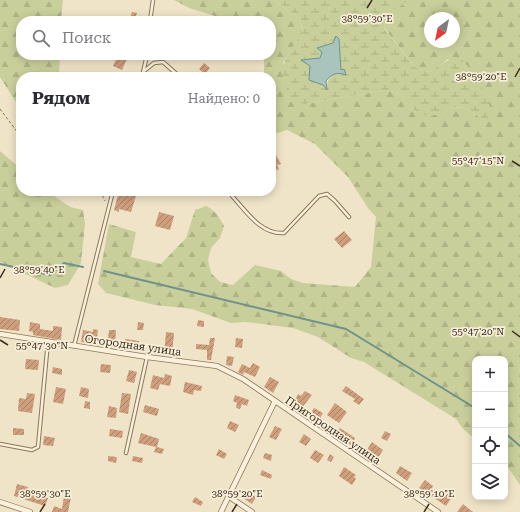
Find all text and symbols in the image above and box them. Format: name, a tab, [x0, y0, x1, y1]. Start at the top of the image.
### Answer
north arrow	[424, 12, 460, 48]
text: 38°59'30"E	[341, 13, 393, 24]
search box	[16, 16, 276, 60]
icon: search	[30, 27, 52, 49]
text: Поиск	[62, 29, 111, 47]
text: 38°59'20"E	[455, 71, 507, 82]
text: Рядом	[32, 88, 90, 108]
text: Найдено: 0	[188, 91, 260, 106]
text: 55°47'15"N	[452, 155, 504, 166]
text: 38°59'40"E	[13, 264, 65, 275]
text: 55°47'20"N	[452, 326, 504, 337]
street label: Огородная улица	[84, 332, 182, 359]
text: 55°47'30"N	[16, 340, 68, 351]
map controls	[472, 356, 508, 500]
button: +	[472, 356, 508, 392]
button: −	[472, 392, 508, 428]
street label: Пригородная улица	[282, 394, 383, 467]
button: locate	[472, 428, 508, 464]
button: layers	[472, 464, 508, 500]
text: 38°59'30"E	[19, 488, 71, 499]
text: 38°59'20"E	[211, 488, 263, 499]
text: 38°59'10"E	[403, 488, 455, 499]

